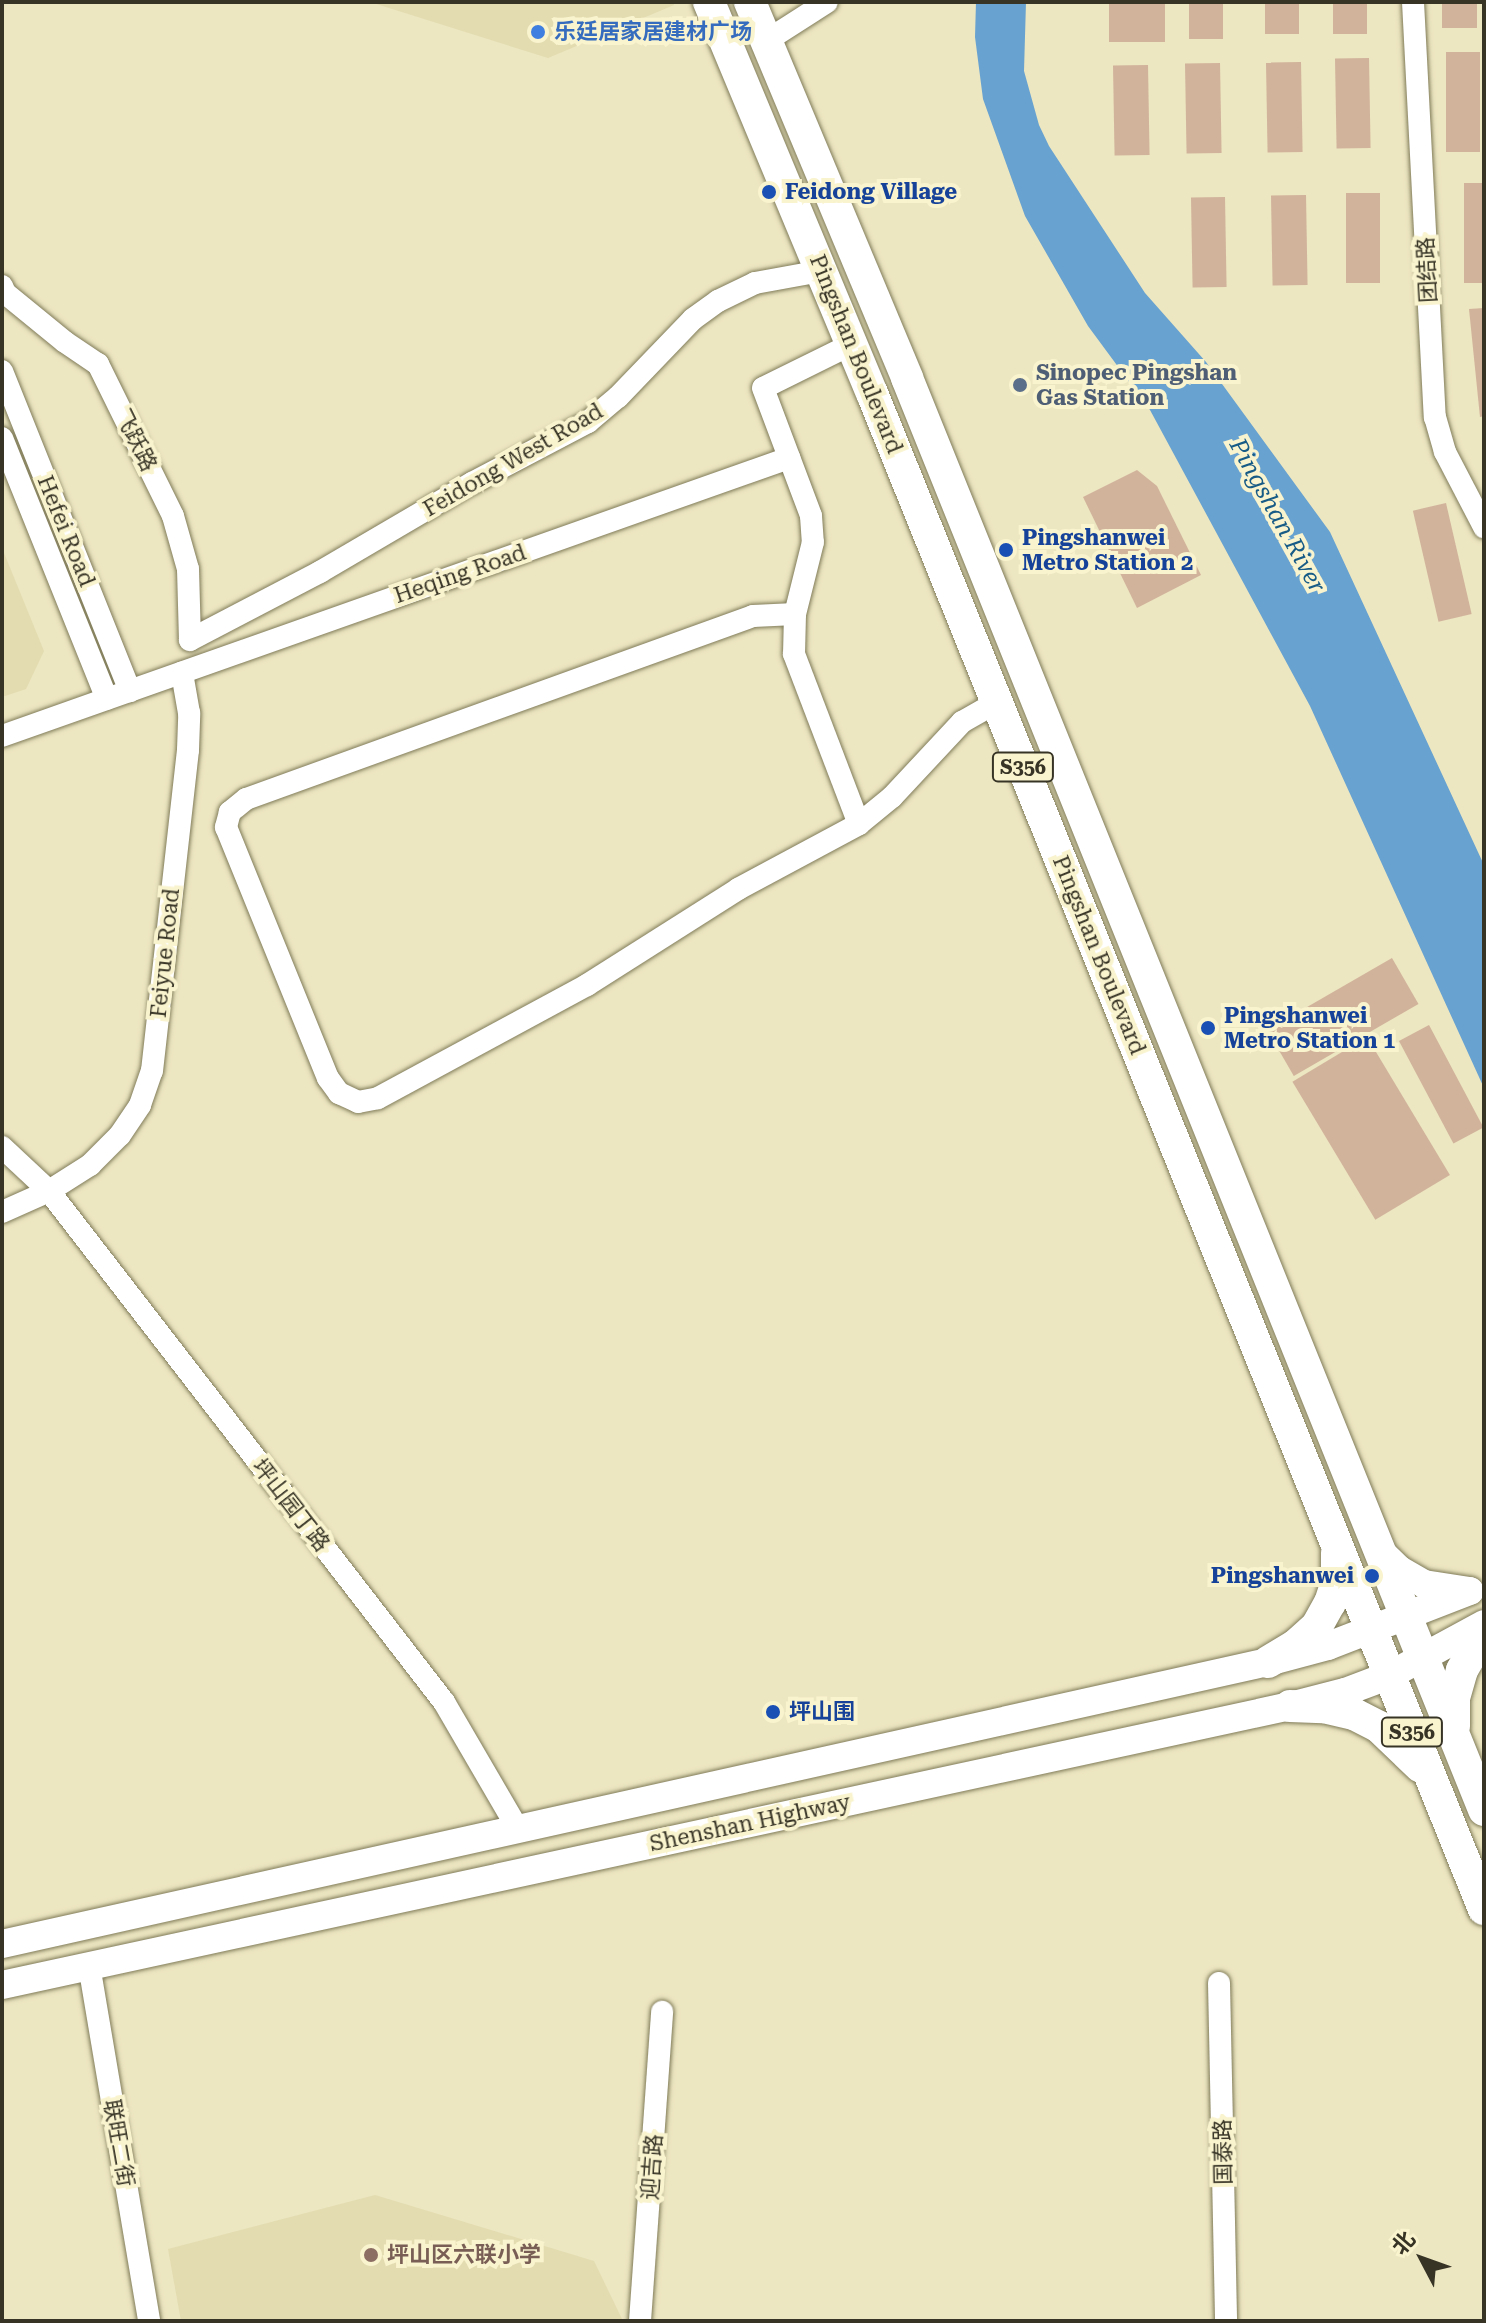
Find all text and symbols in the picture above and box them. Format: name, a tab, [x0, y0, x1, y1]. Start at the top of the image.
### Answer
place label: 乐廷居家居建材广场	[554, 19, 752, 45]
marker: 乐廷居家居建材广场	[529, 23, 547, 41]
place label: Feidong Village	[785, 179, 957, 205]
marker: Feidong Village	[760, 183, 778, 201]
street label: 团结路	[1412, 236, 1442, 304]
street label: Pingshan Boulevard	[804, 251, 908, 457]
place label: Sinopec Pingshan Gas Station	[1036, 359, 1237, 410]
marker: Sinopec Pingshan Gas Station	[1011, 376, 1029, 394]
street label: Feidong West Road	[419, 398, 607, 522]
street label: 飞跃路	[110, 405, 162, 475]
water label: Pingshan River	[1223, 434, 1331, 598]
street label: Hefei Road	[32, 472, 100, 590]
place label: Pingshanwei Metro Station 2	[1022, 524, 1193, 576]
street label: Heqing Road	[391, 539, 529, 609]
marker: Pingshanwei Metro Station 2	[997, 541, 1015, 559]
road number: S356	[991, 751, 1055, 783]
street label: Pingshan Boulevard	[1047, 852, 1151, 1058]
street label: Feiyue Road	[145, 887, 185, 1019]
place label: Pingshanwei Metro Station 1	[1224, 1002, 1395, 1054]
marker: Pingshanwei Metro Station 1	[1199, 1019, 1217, 1037]
street label: 坪山园丁路	[247, 1454, 335, 1556]
place label: Pingshanwei	[1211, 1563, 1354, 1589]
marker: Pingshanwei	[1361, 1565, 1383, 1587]
place label: 坪山围	[789, 1699, 855, 1725]
marker: 坪山围	[764, 1703, 782, 1721]
road number: S356	[1380, 1716, 1444, 1748]
street label: Shenshan Highway	[647, 1789, 853, 1857]
street label: 联旺二街	[98, 2097, 140, 2189]
street label: 国泰路	[1209, 2119, 1237, 2185]
street label: 迎吉路	[637, 2133, 667, 2201]
north arrow	[1382, 2219, 1462, 2299]
text: 北	[1387, 2226, 1420, 2259]
place label: 坪山区六联小学	[387, 2242, 541, 2268]
marker: 坪山区六联小学	[362, 2246, 380, 2264]

